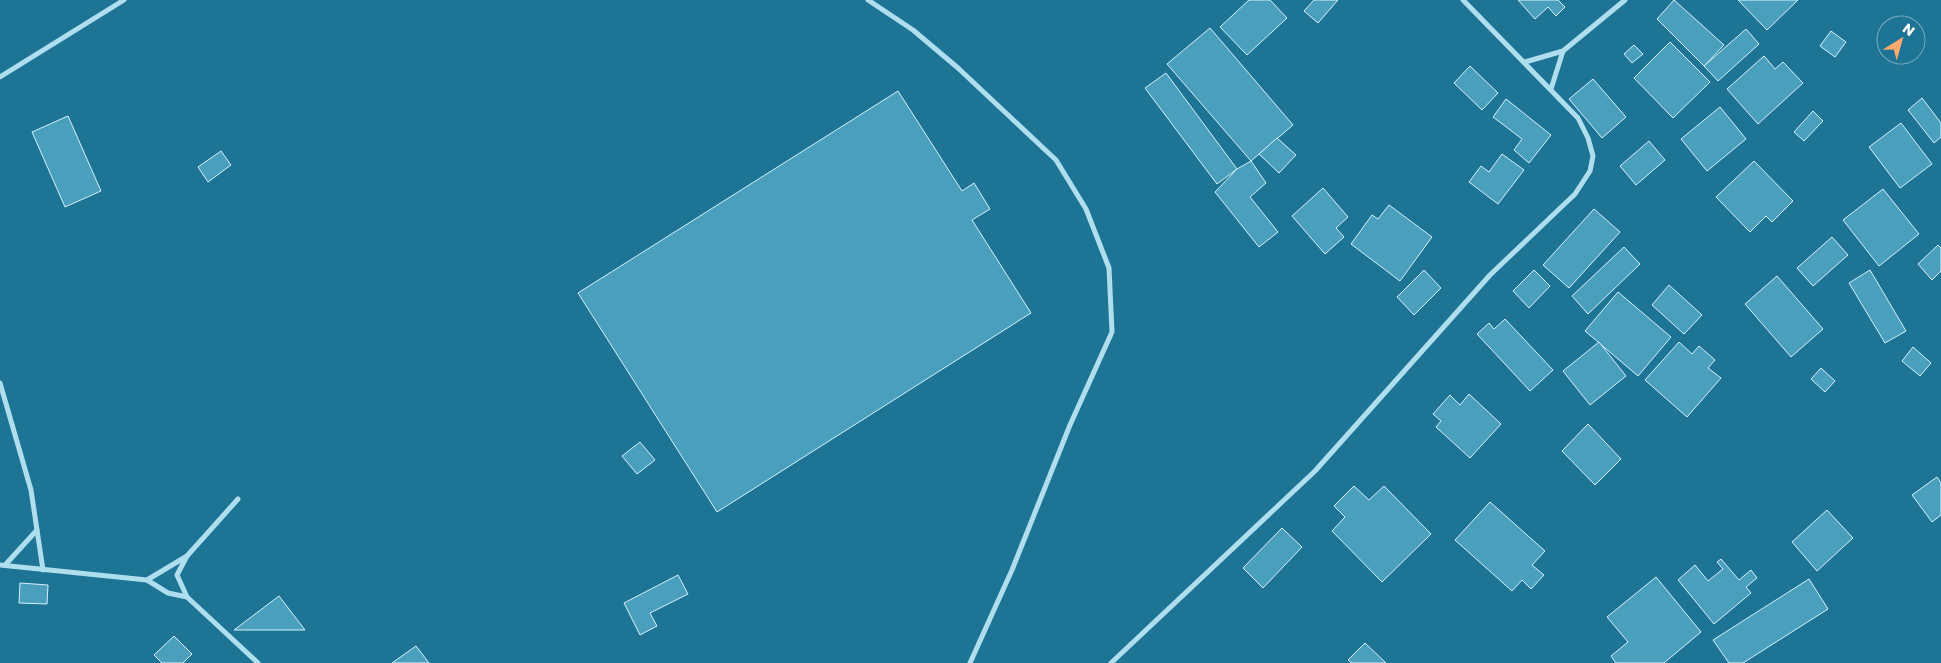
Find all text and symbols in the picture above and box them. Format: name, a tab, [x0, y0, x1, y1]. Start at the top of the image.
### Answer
north arrow	[1876, 15, 1926, 65]
text: N	[1899, 18, 1919, 41]

